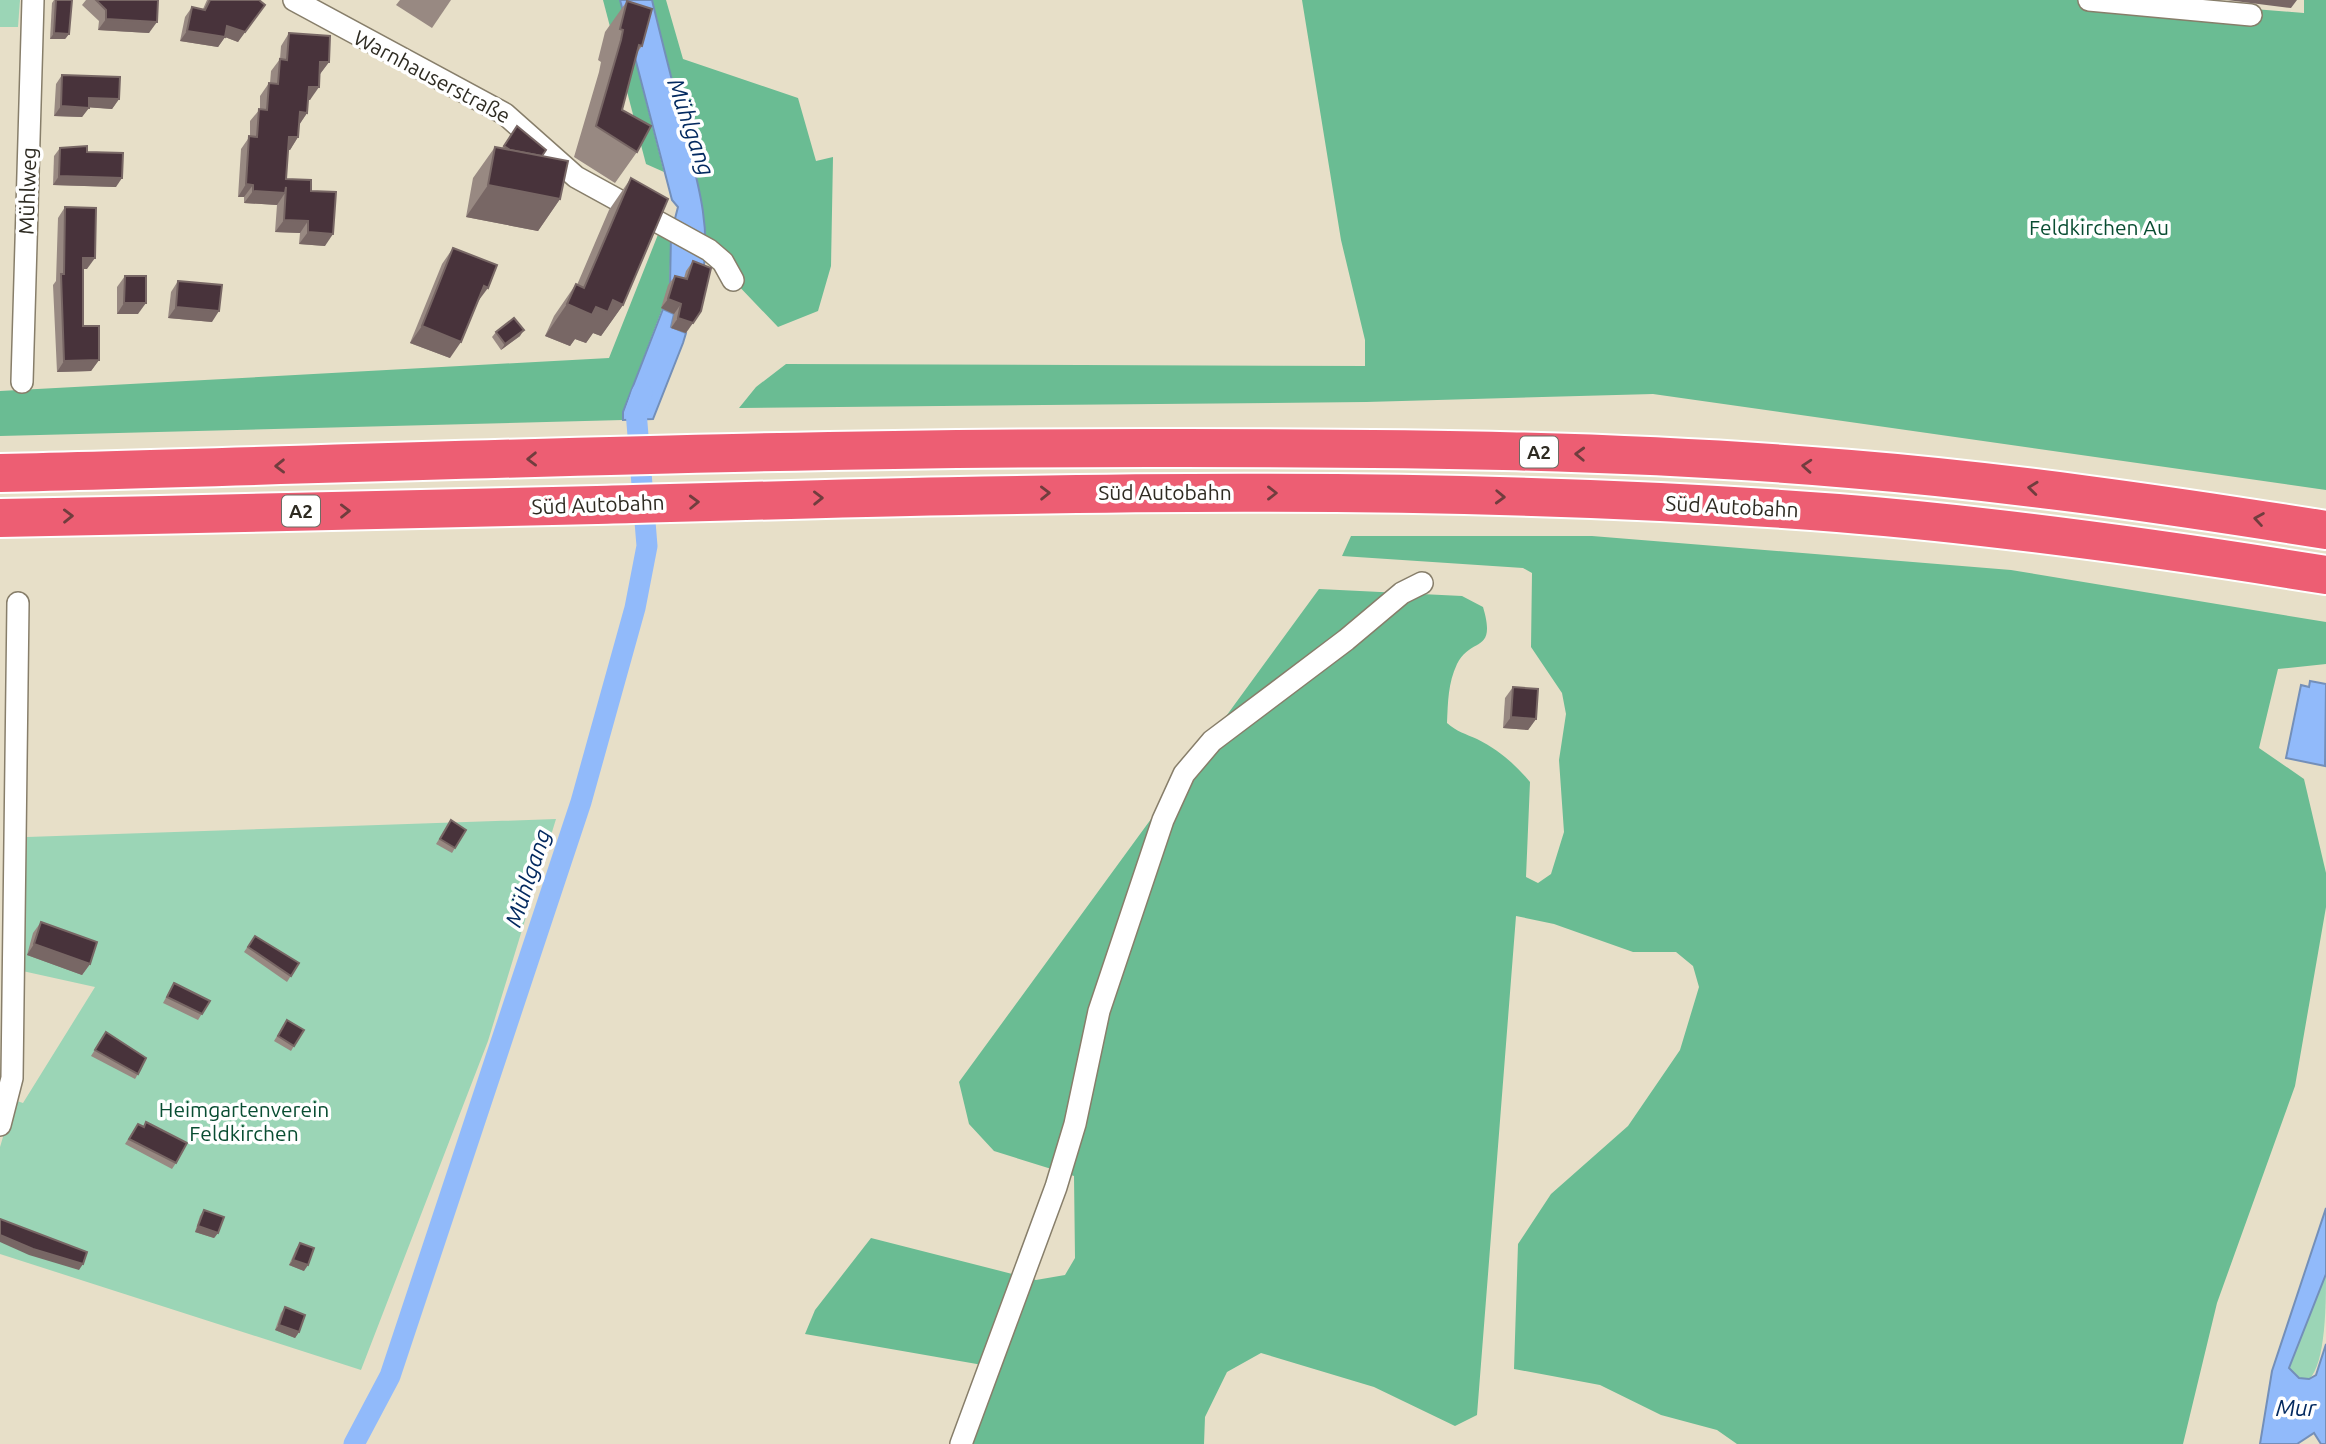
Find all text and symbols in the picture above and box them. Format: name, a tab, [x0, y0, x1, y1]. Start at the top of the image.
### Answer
street label: Warnhauserstraße	[350, 25, 515, 127]
water label: Mühlgang	[663, 75, 720, 179]
street label: Mühlweg	[13, 147, 41, 235]
park label: Feldkirchen Au	[2029, 215, 2169, 239]
road number: A2	[1520, 436, 1558, 467]
one-way arrow	[1574, 446, 1585, 461]
one-way arrow	[526, 452, 537, 467]
one-way arrow	[274, 458, 285, 473]
one-way arrow	[1801, 459, 1812, 474]
street label: Süd Autobahn	[1098, 480, 1232, 504]
one-way arrow	[2028, 481, 2039, 496]
one-way arrow	[1040, 485, 1051, 501]
one-way arrow	[1268, 485, 1278, 501]
one-way arrow	[1495, 489, 1506, 504]
street label: Süd Autobahn	[531, 490, 665, 518]
one-way arrow	[813, 490, 823, 506]
street label: Süd Autobahn	[1665, 491, 1799, 521]
one-way arrow	[689, 494, 700, 509]
road number: A2	[282, 496, 320, 526]
one-way arrow	[339, 503, 350, 518]
one-way arrow	[63, 509, 74, 524]
one-way arrow	[2253, 512, 2265, 527]
water label: Mühlgang	[500, 826, 555, 930]
park label: Heimgartenverein Feldkirchen	[159, 1097, 329, 1145]
water label: Mur	[2276, 1395, 2318, 1420]

